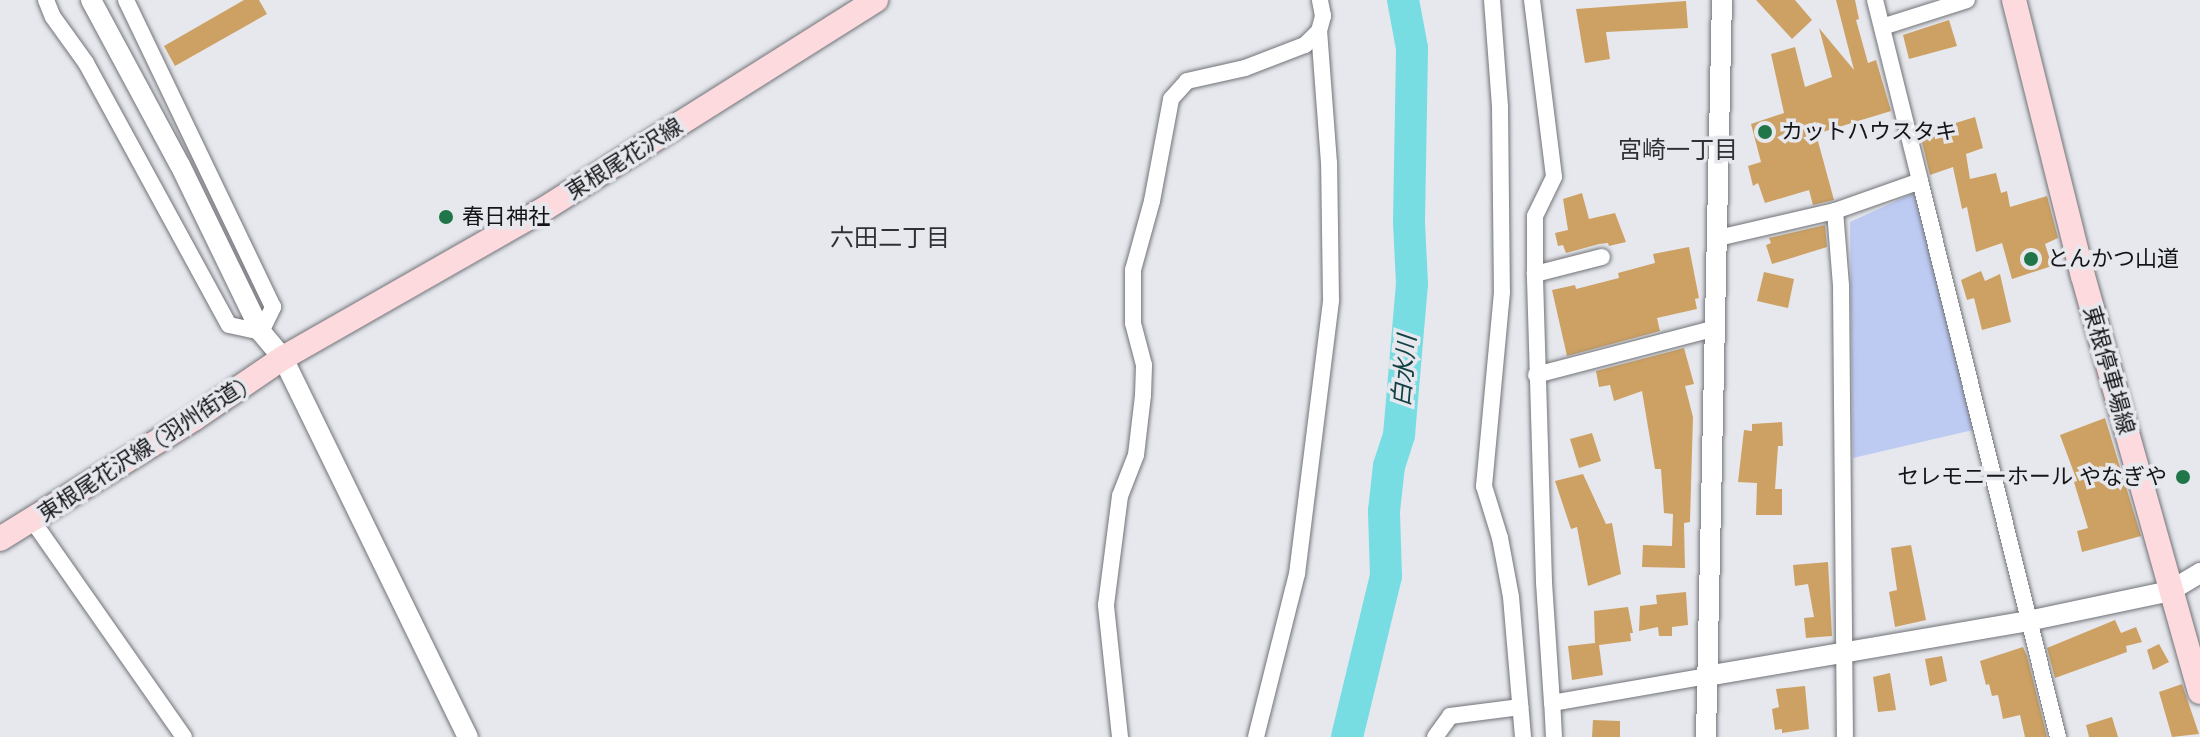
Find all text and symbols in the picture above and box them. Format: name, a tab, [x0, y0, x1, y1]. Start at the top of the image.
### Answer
street label: 東根尾花沢線	[561, 113, 687, 205]
place label: カットハウスタキ	[1781, 119, 1957, 145]
marker: カットハウスタキ	[1756, 123, 1774, 141]
district label: 宮崎一丁目	[1618, 136, 1738, 164]
place label: 春日神社	[462, 204, 550, 230]
marker: 春日神社	[437, 208, 455, 226]
district label: 六田二丁目	[830, 224, 950, 252]
place label: とんかつ山道	[2047, 246, 2179, 272]
marker: とんかつ山道	[2022, 250, 2040, 268]
street label: 東根停車場線	[2078, 303, 2140, 437]
water label: 白水川	[1387, 334, 1421, 408]
street label: 東根尾花沢線 (羽州街道)	[33, 373, 251, 527]
place label: セレモニーホール やなぎや	[1897, 464, 2167, 490]
marker: セレモニーホール やなぎや	[2174, 468, 2192, 486]

